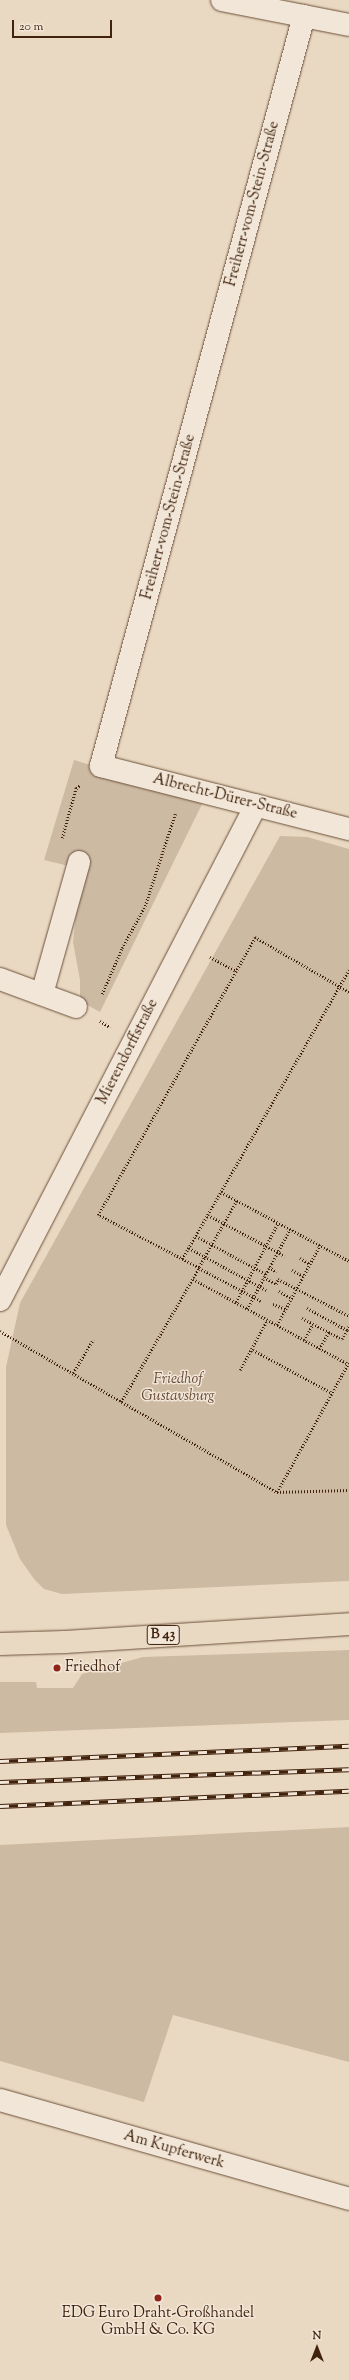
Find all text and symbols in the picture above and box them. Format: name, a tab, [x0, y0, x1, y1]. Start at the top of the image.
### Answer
scale bar	[14, 12, 114, 38]
text: 20 m	[19, 18, 43, 36]
street label: Freiherr-vom-Stein-Straße	[222, 120, 284, 288]
street label: Freiherr-vom-Stein-Straße	[138, 433, 200, 601]
street label: Albrecht-Dürer-Straße	[151, 770, 299, 824]
street label: Mierendorffstraße	[94, 996, 162, 1108]
park label: Friedhof Gustavsburg	[141, 1370, 215, 1405]
road number: B 43	[146, 1623, 180, 1647]
place label: Friedhof	[65, 1659, 120, 1677]
marker: Friedhof	[52, 1663, 62, 1673]
street label: Am Kupferwerk	[121, 2127, 227, 2173]
marker: EDG Euro Draht-Großhandel GmbH & Co. KG	[153, 2293, 163, 2303]
place label: EDG Euro Draht-Großhandel GmbH & Co. KG	[62, 2304, 254, 2339]
north arrow	[297, 2328, 337, 2368]
text: N	[313, 2328, 321, 2344]

